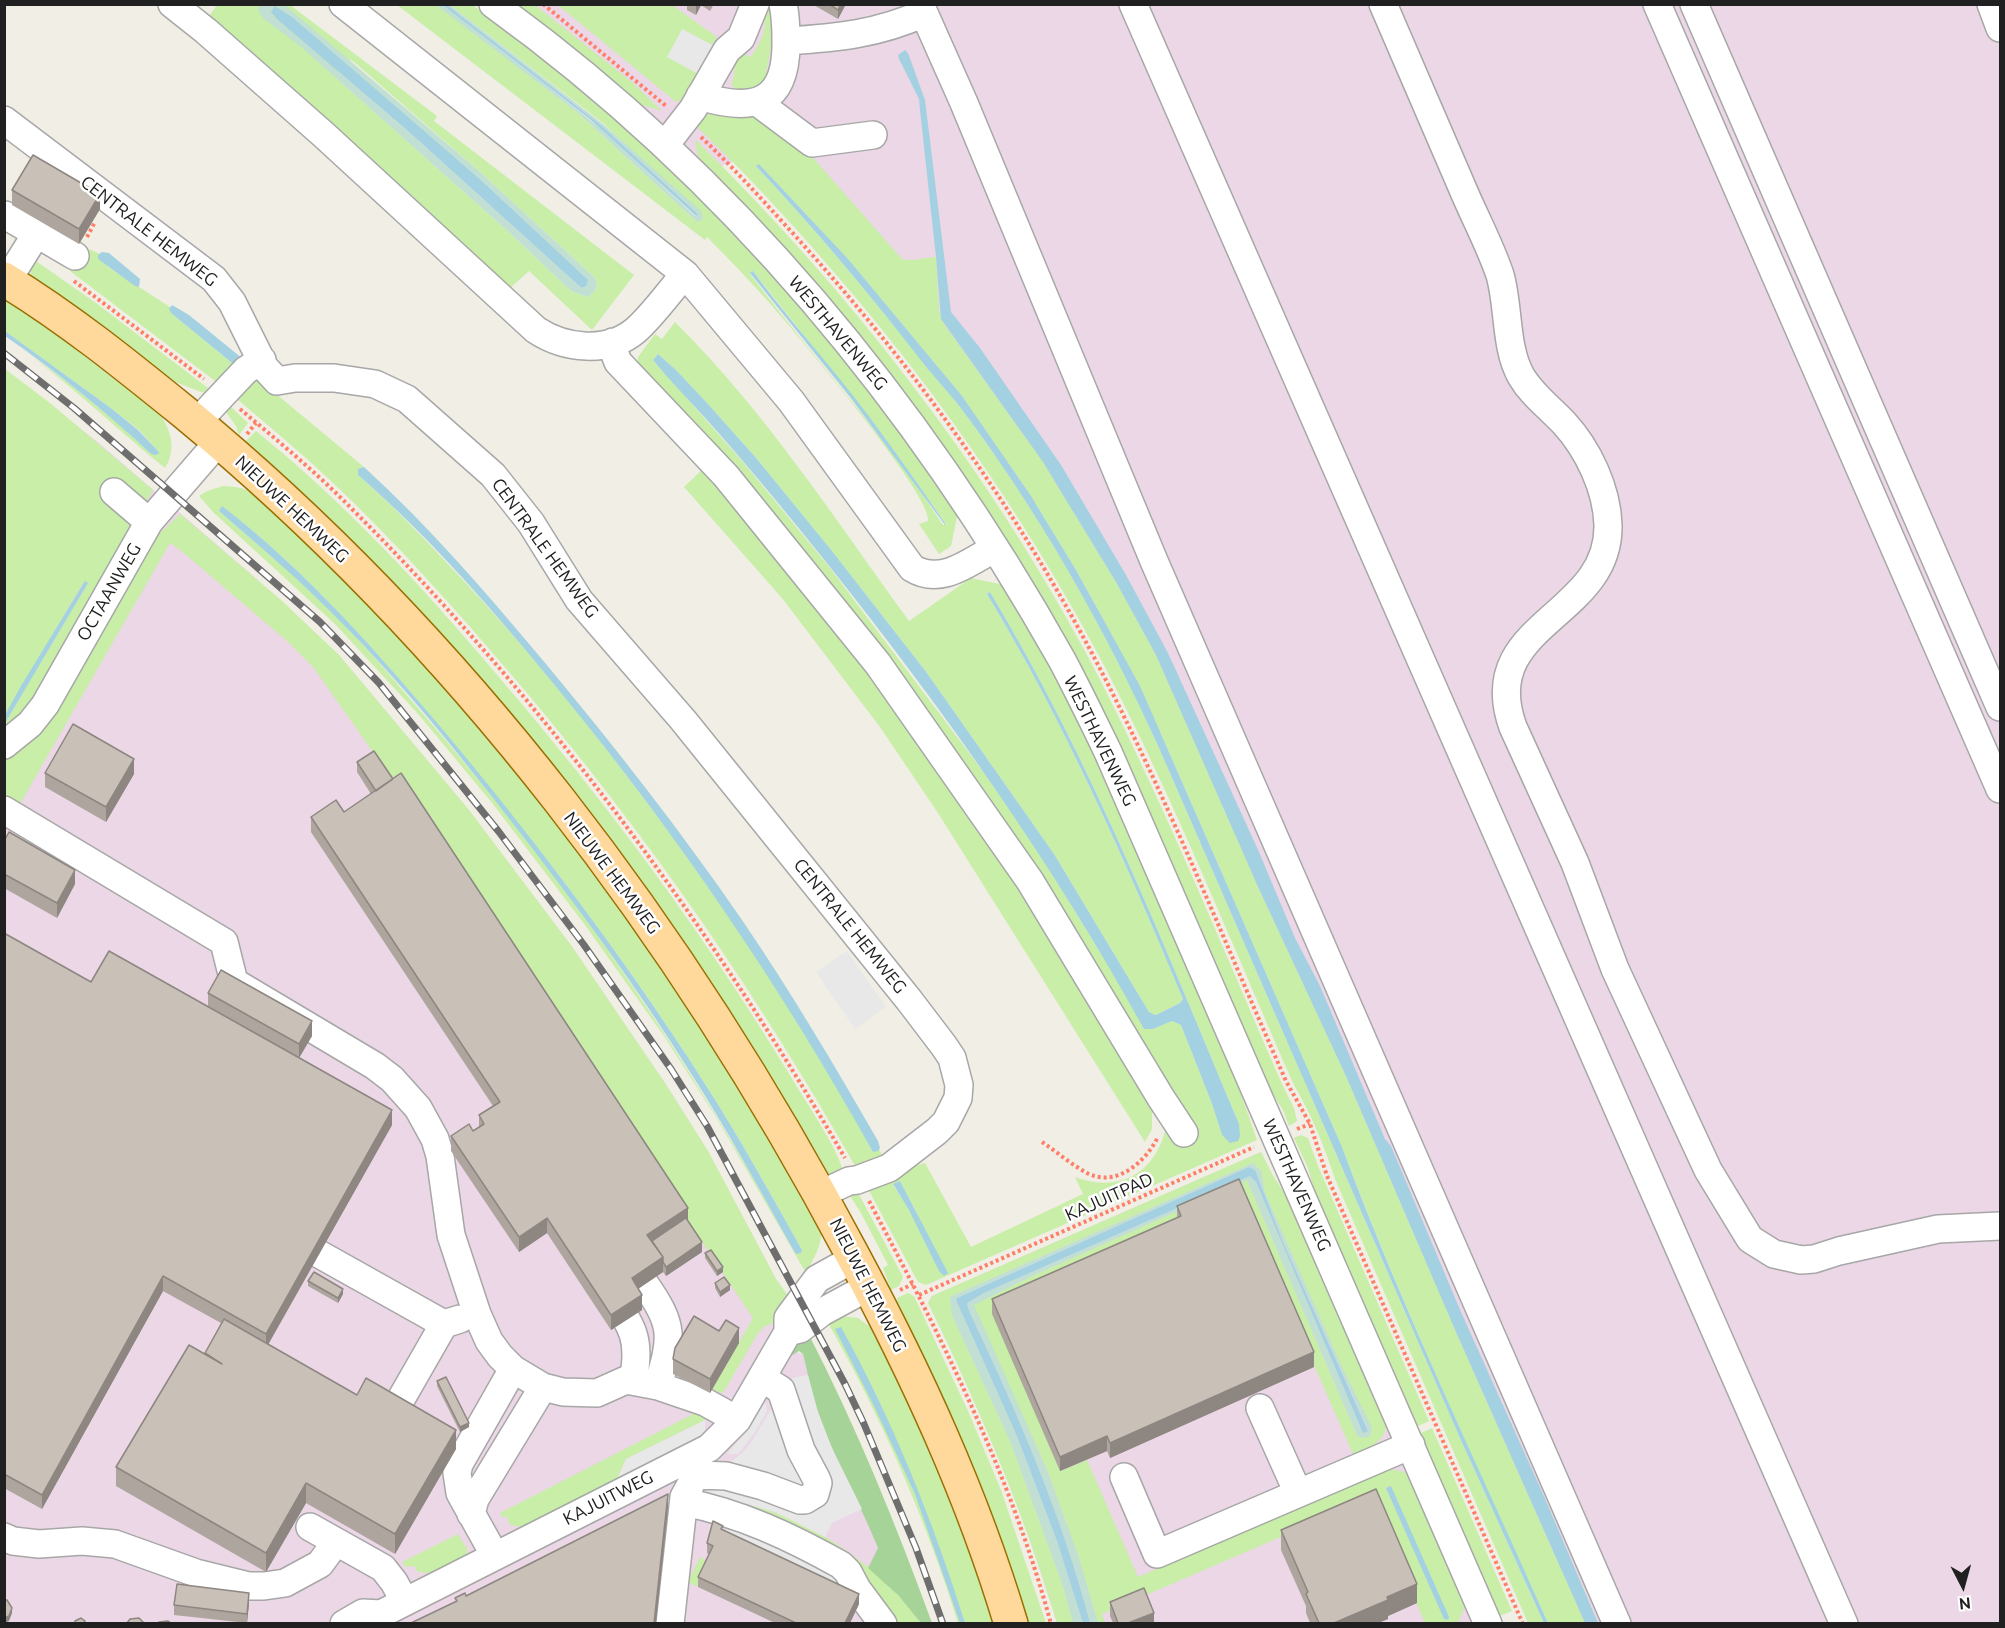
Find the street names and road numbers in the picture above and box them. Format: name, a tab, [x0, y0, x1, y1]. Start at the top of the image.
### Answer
street label: CENTRALE HEMWEG	[76, 171, 222, 291]
street label: WESTHAVENWEG	[784, 272, 892, 394]
street label: NIEUWE HEMWEG	[231, 451, 353, 567]
street label: CENTRALE HEMWEG	[487, 474, 603, 622]
street label: OCTAANWEG	[72, 539, 146, 645]
street label: WESTHAVENWEG	[1059, 672, 1141, 810]
street label: NIEUWE HEMWEG	[559, 808, 665, 938]
street label: CENTRALE HEMWEG	[789, 854, 911, 998]
street label: WESTHAVENWEG	[1258, 1116, 1336, 1254]
street label: KAJUITPAD	[1062, 1168, 1156, 1226]
street label: NIEUWE HEMWEG	[825, 1215, 911, 1355]
street label: KAJUITWEG	[559, 1466, 657, 1530]

